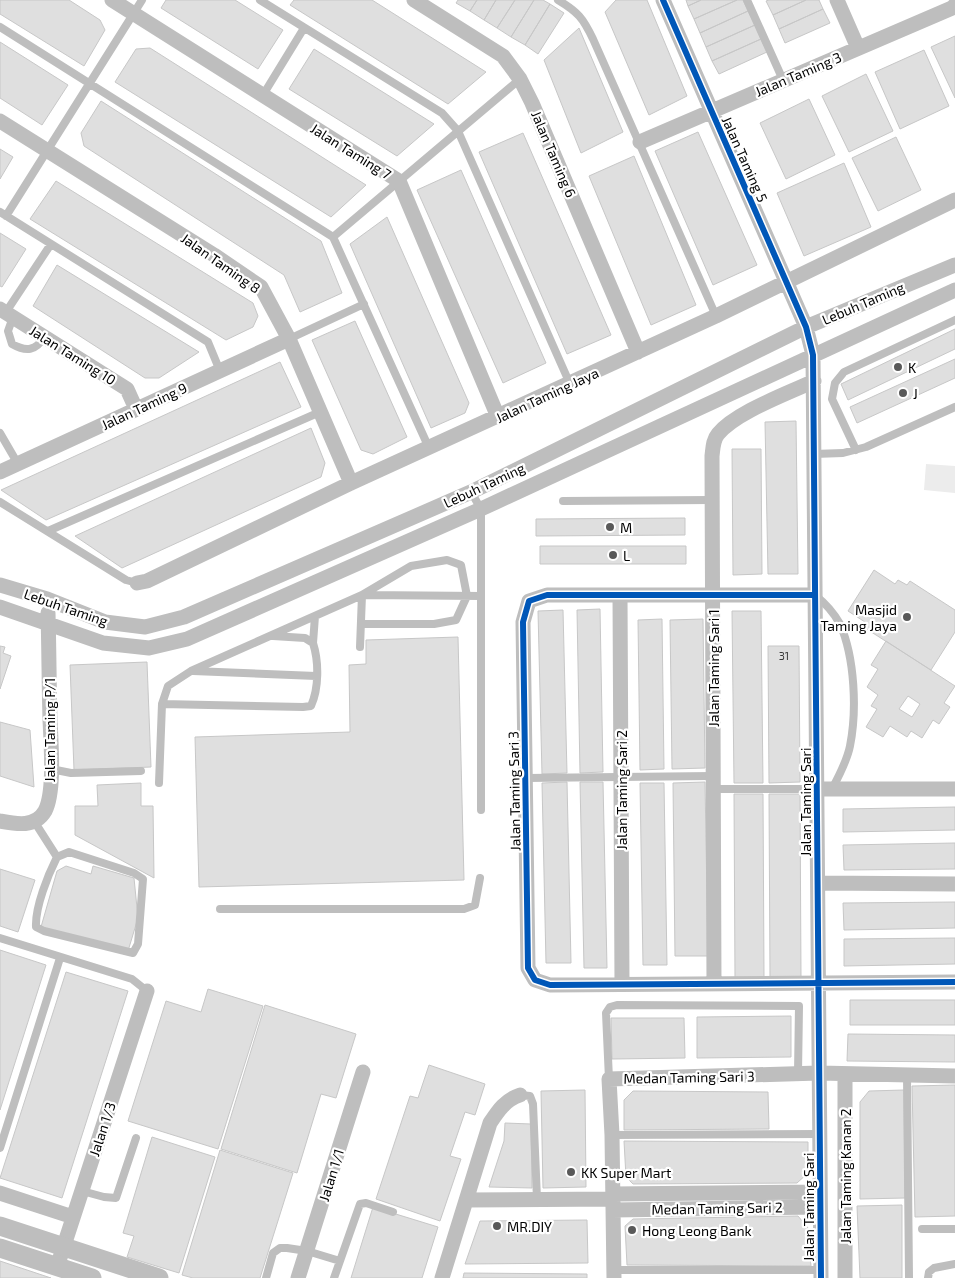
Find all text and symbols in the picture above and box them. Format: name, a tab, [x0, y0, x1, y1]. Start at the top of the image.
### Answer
street label: Jalan Taming 3	[752, 48, 844, 100]
street label: Jalan Taming 6	[528, 108, 580, 200]
street label: Jalan Taming 5	[719, 113, 771, 205]
street label: Jalan Taming 7	[308, 119, 394, 183]
street label: Jalan Taming 8	[178, 229, 264, 297]
street label: Lebuh Taming	[819, 278, 907, 328]
street label: Jalan Taming 10	[27, 322, 119, 388]
place label: K	[908, 359, 917, 376]
marker: K	[892, 361, 904, 373]
street label: Jalan Taming Jaya	[493, 364, 601, 426]
street label: Jalan Taming 9	[98, 379, 190, 433]
place label: J	[913, 385, 918, 402]
marker: J	[897, 387, 909, 399]
street label: Lebuh Taming	[441, 459, 528, 511]
place label: M	[620, 519, 632, 536]
marker: M	[604, 521, 616, 533]
place label: L	[623, 547, 630, 564]
marker: L	[607, 549, 619, 561]
street label: Lebuh Taming	[22, 585, 110, 629]
place label: Masjid Taming Jaya	[821, 601, 897, 634]
street label: Jalan Taming Sari 1	[705, 609, 722, 727]
marker: Masjid Taming Jaya	[901, 611, 913, 623]
house number: 31	[779, 649, 789, 662]
street label: Jalan Taming P/1	[41, 678, 58, 782]
street label: Jalan Taming Sari 2	[613, 730, 630, 850]
street label: Jalan Taming Sari 3	[504, 731, 524, 851]
street label: Jalan Taming Sari	[797, 747, 814, 857]
street label: Medan Taming Sari 3	[623, 1067, 755, 1087]
street label: Jalan 1/3	[85, 1100, 119, 1158]
street label: Jalan Taming Kanan 2	[837, 1108, 854, 1244]
street label: Jalan 1/1	[315, 1147, 347, 1203]
street label: Jalan Taming Sari	[800, 1152, 817, 1262]
place label: KK Super Mart	[581, 1164, 671, 1181]
marker: KK Super Mart	[565, 1166, 577, 1178]
street label: Medan Taming Sari 2	[651, 1198, 783, 1218]
place label: MR.DIY	[507, 1218, 552, 1235]
marker: MR.DIY	[491, 1220, 503, 1232]
place label: Hong Leong Bank	[642, 1222, 752, 1239]
marker: Hong Leong Bank	[626, 1224, 638, 1236]

